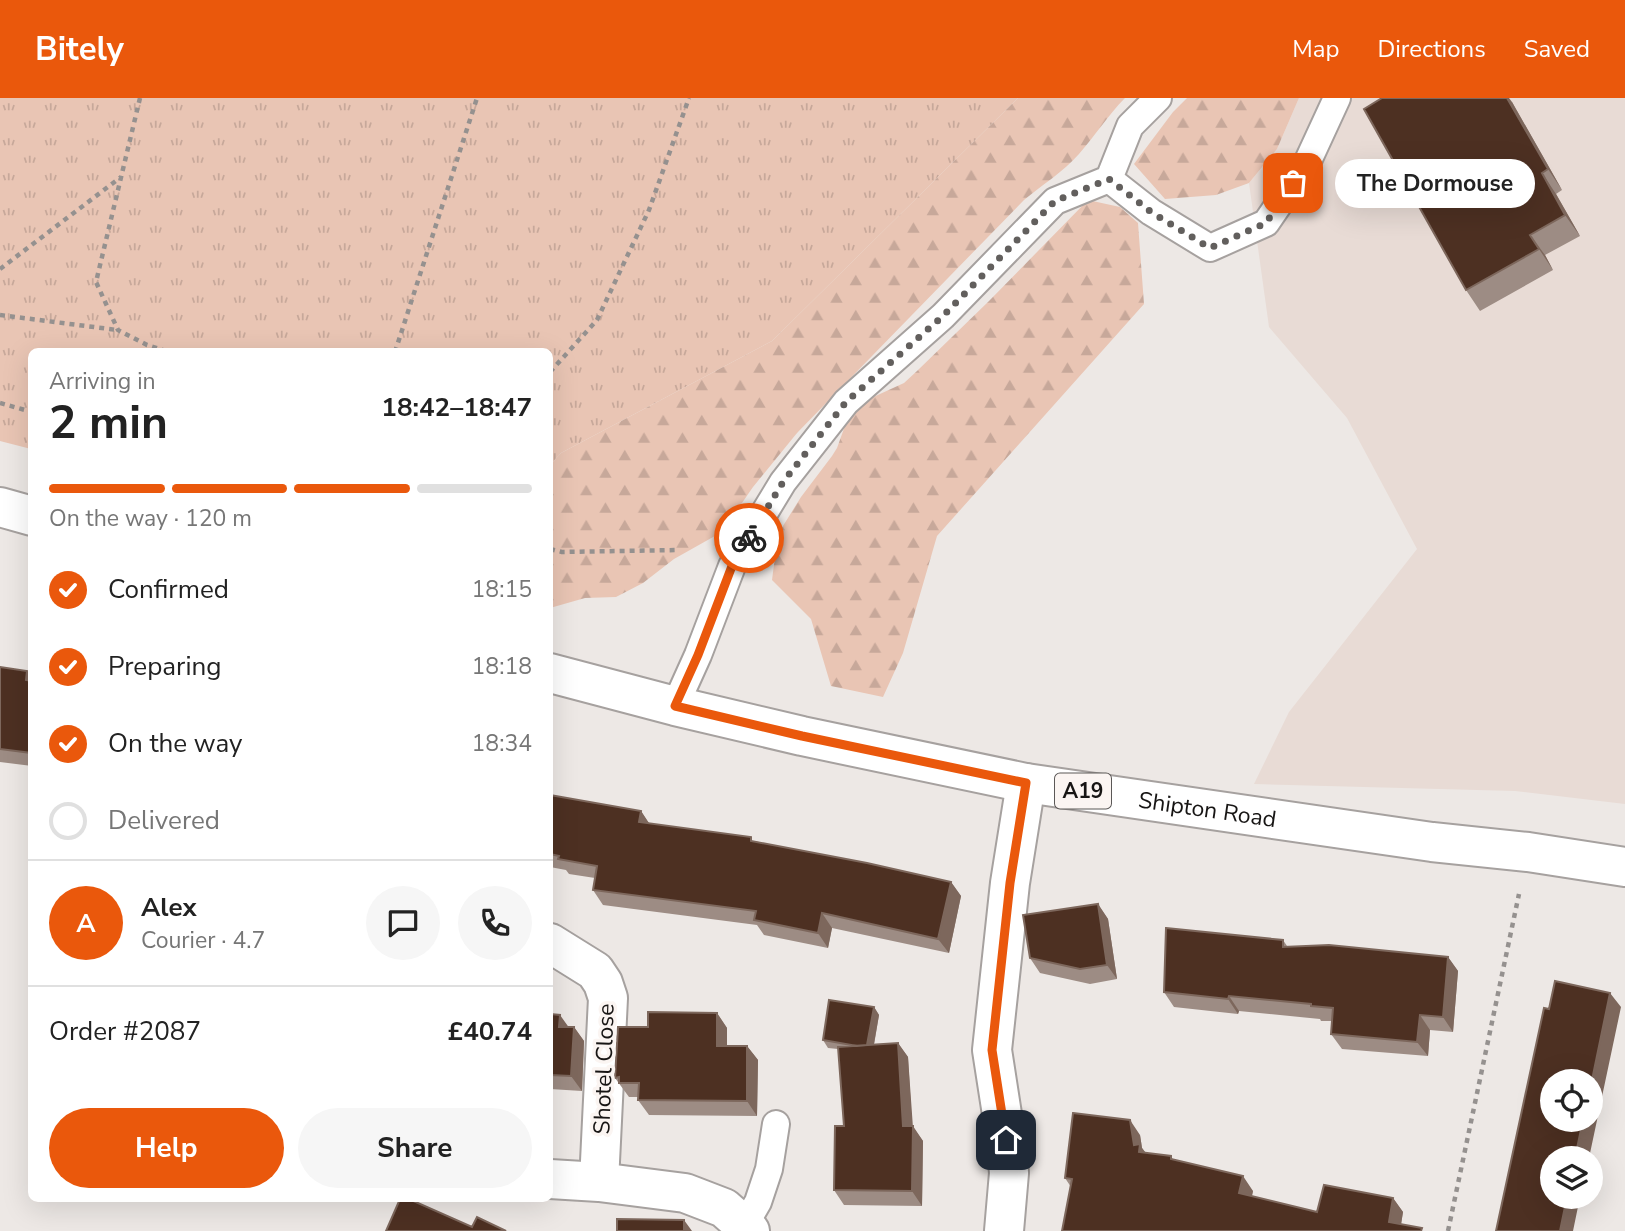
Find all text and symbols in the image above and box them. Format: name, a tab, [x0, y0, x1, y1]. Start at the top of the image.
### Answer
text: Bitely	[35, 27, 124, 72]
text: Map	[1292, 33, 1339, 65]
text: Directions	[1377, 33, 1486, 65]
text: Saved	[1524, 33, 1590, 65]
pin	[1263, 153, 1323, 213]
callout: The Dormouse	[1335, 158, 1534, 208]
icon: bag	[1274, 164, 1312, 202]
text: The Dormouse	[1357, 168, 1513, 199]
text: Arriving in	[49, 366, 156, 397]
text: 18:42–18:47	[381, 390, 532, 425]
text: 2 min	[49, 391, 168, 454]
text: On the way · 120 m	[49, 503, 252, 534]
courier	[714, 503, 784, 573]
icon: bike	[730, 519, 768, 557]
icon: check	[49, 571, 87, 609]
text: Confirmed	[108, 572, 229, 607]
text: 18:15	[472, 574, 532, 605]
icon: check	[49, 648, 87, 686]
text: Preparing	[108, 649, 221, 684]
text: 18:18	[472, 651, 532, 682]
icon: check	[49, 725, 87, 763]
text: On the way	[108, 726, 242, 761]
text: 18:34	[472, 728, 532, 759]
road number: A19	[1055, 774, 1111, 808]
street label: Shipton Road	[1136, 784, 1279, 835]
text: Delivered	[108, 803, 220, 838]
button: chat	[366, 886, 440, 960]
button: phone	[458, 886, 532, 960]
text: Alex	[141, 890, 197, 925]
text: A	[76, 906, 96, 941]
text: Courier · 4.7	[141, 925, 265, 956]
street label: Shotel Close	[586, 1003, 622, 1135]
text: Order #2087	[49, 1014, 201, 1049]
text: £40.74	[448, 1014, 532, 1049]
map controls	[1540, 1069, 1603, 1209]
button: locate	[1540, 1069, 1603, 1132]
button: Help	[49, 1108, 284, 1188]
button: Share	[298, 1108, 532, 1188]
pin	[976, 1110, 1036, 1170]
icon: home	[987, 1121, 1025, 1159]
button: layers	[1540, 1146, 1603, 1209]

